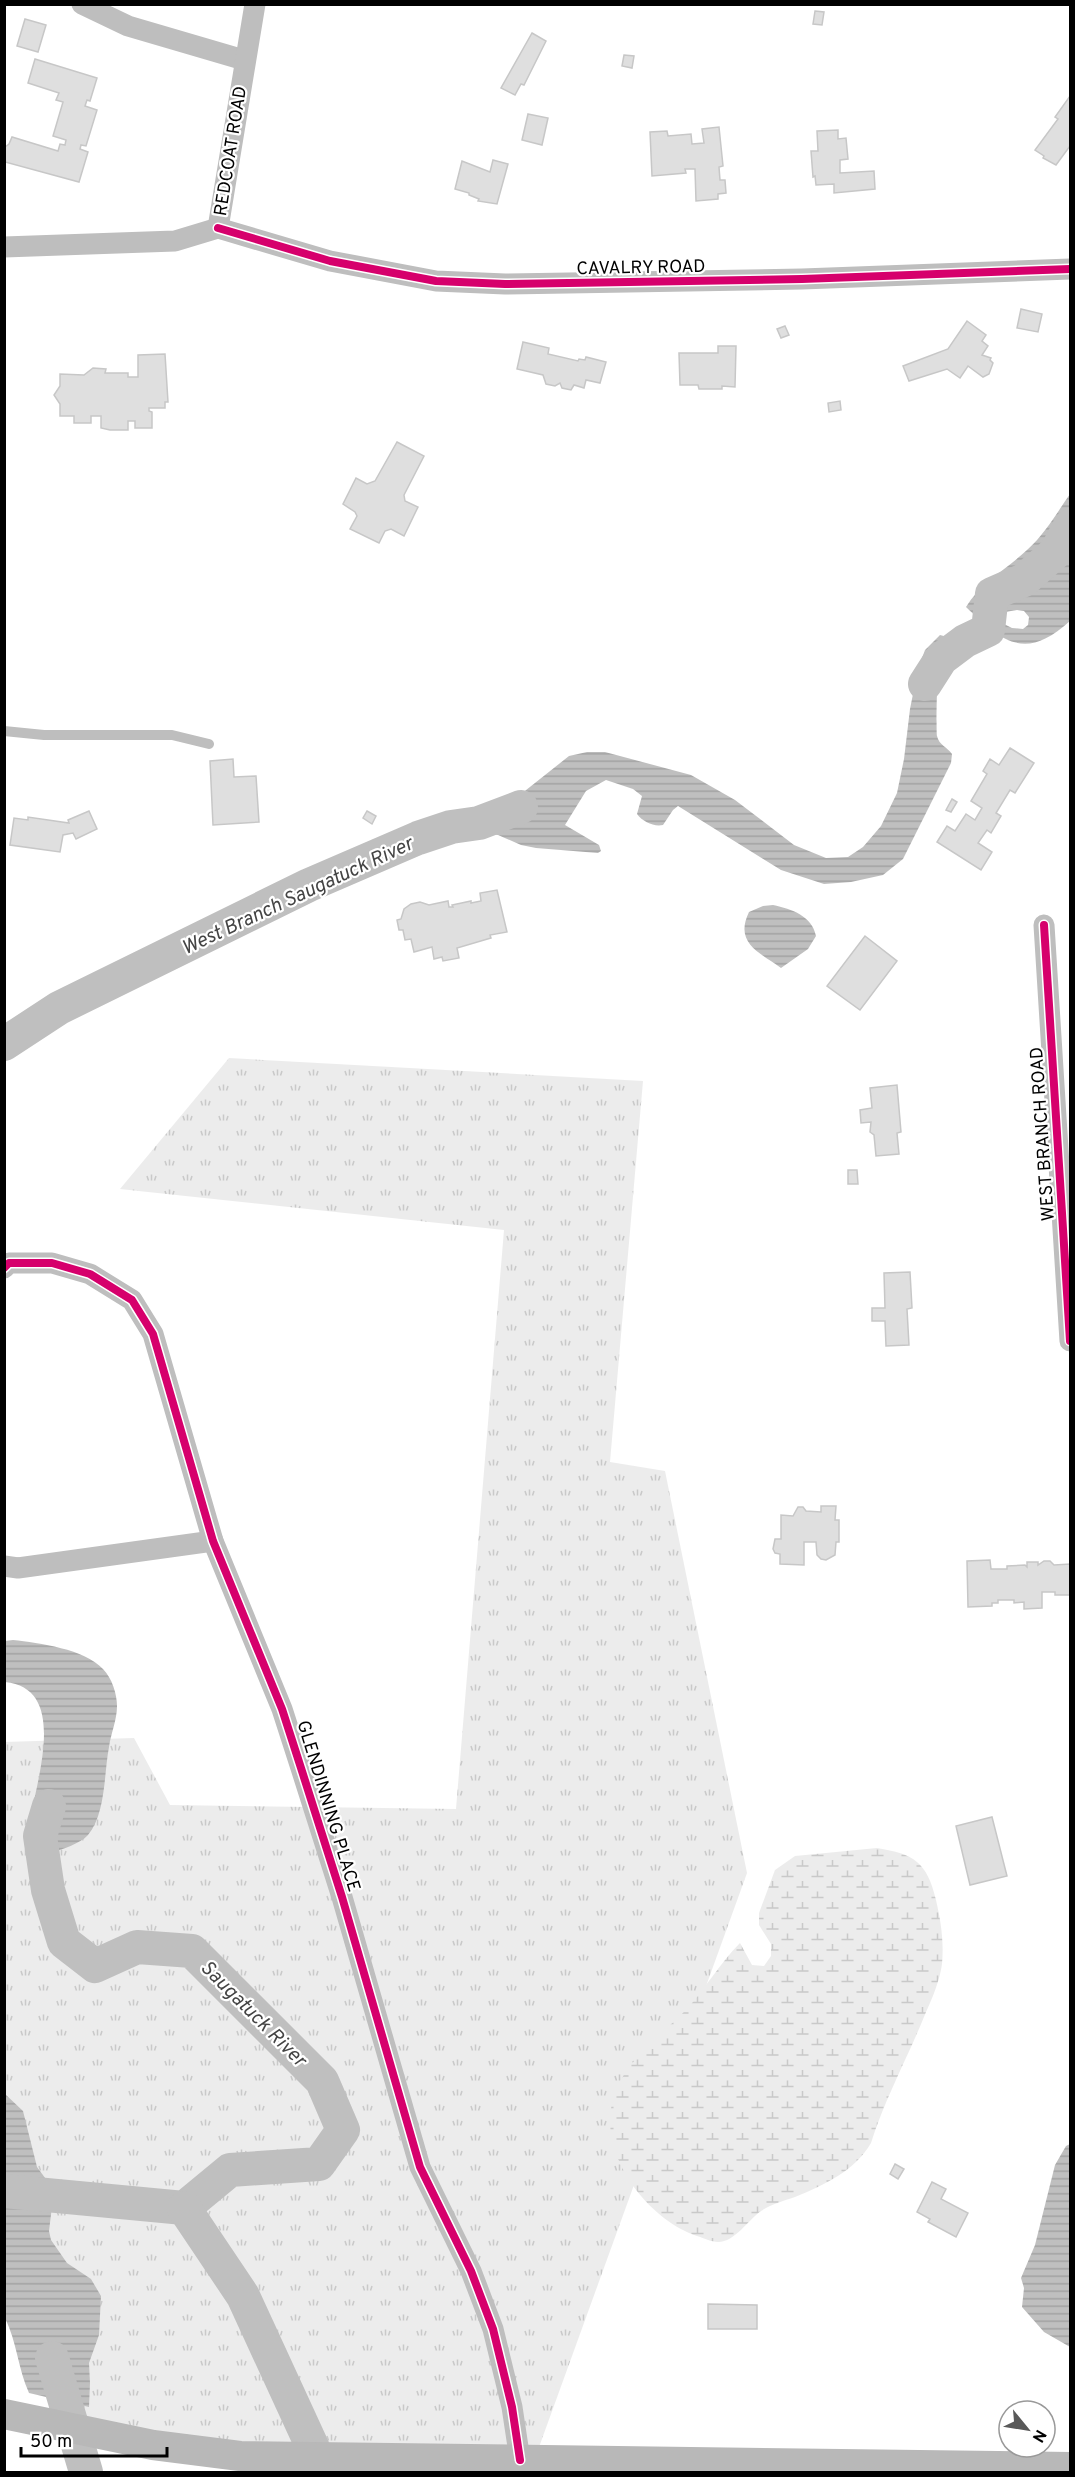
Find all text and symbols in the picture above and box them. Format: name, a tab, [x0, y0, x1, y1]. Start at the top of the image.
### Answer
street label: REDCOAT ROAD	[210, 85, 253, 218]
street label: CAVALRY ROAD	[576, 256, 706, 281]
water label: West Branch Saugatuck River	[178, 831, 419, 962]
street label: WEST BRANCH ROAD	[1026, 1046, 1061, 1222]
street label: GLENDINNING PLACE	[291, 1718, 365, 1895]
water label: Saugatuck River	[194, 1956, 312, 2074]
north arrow	[997, 2399, 1057, 2459]
scale bar	[21, 2420, 166, 2458]
text: N	[1027, 2426, 1050, 2445]
text: 50 m	[30, 2431, 72, 2454]

